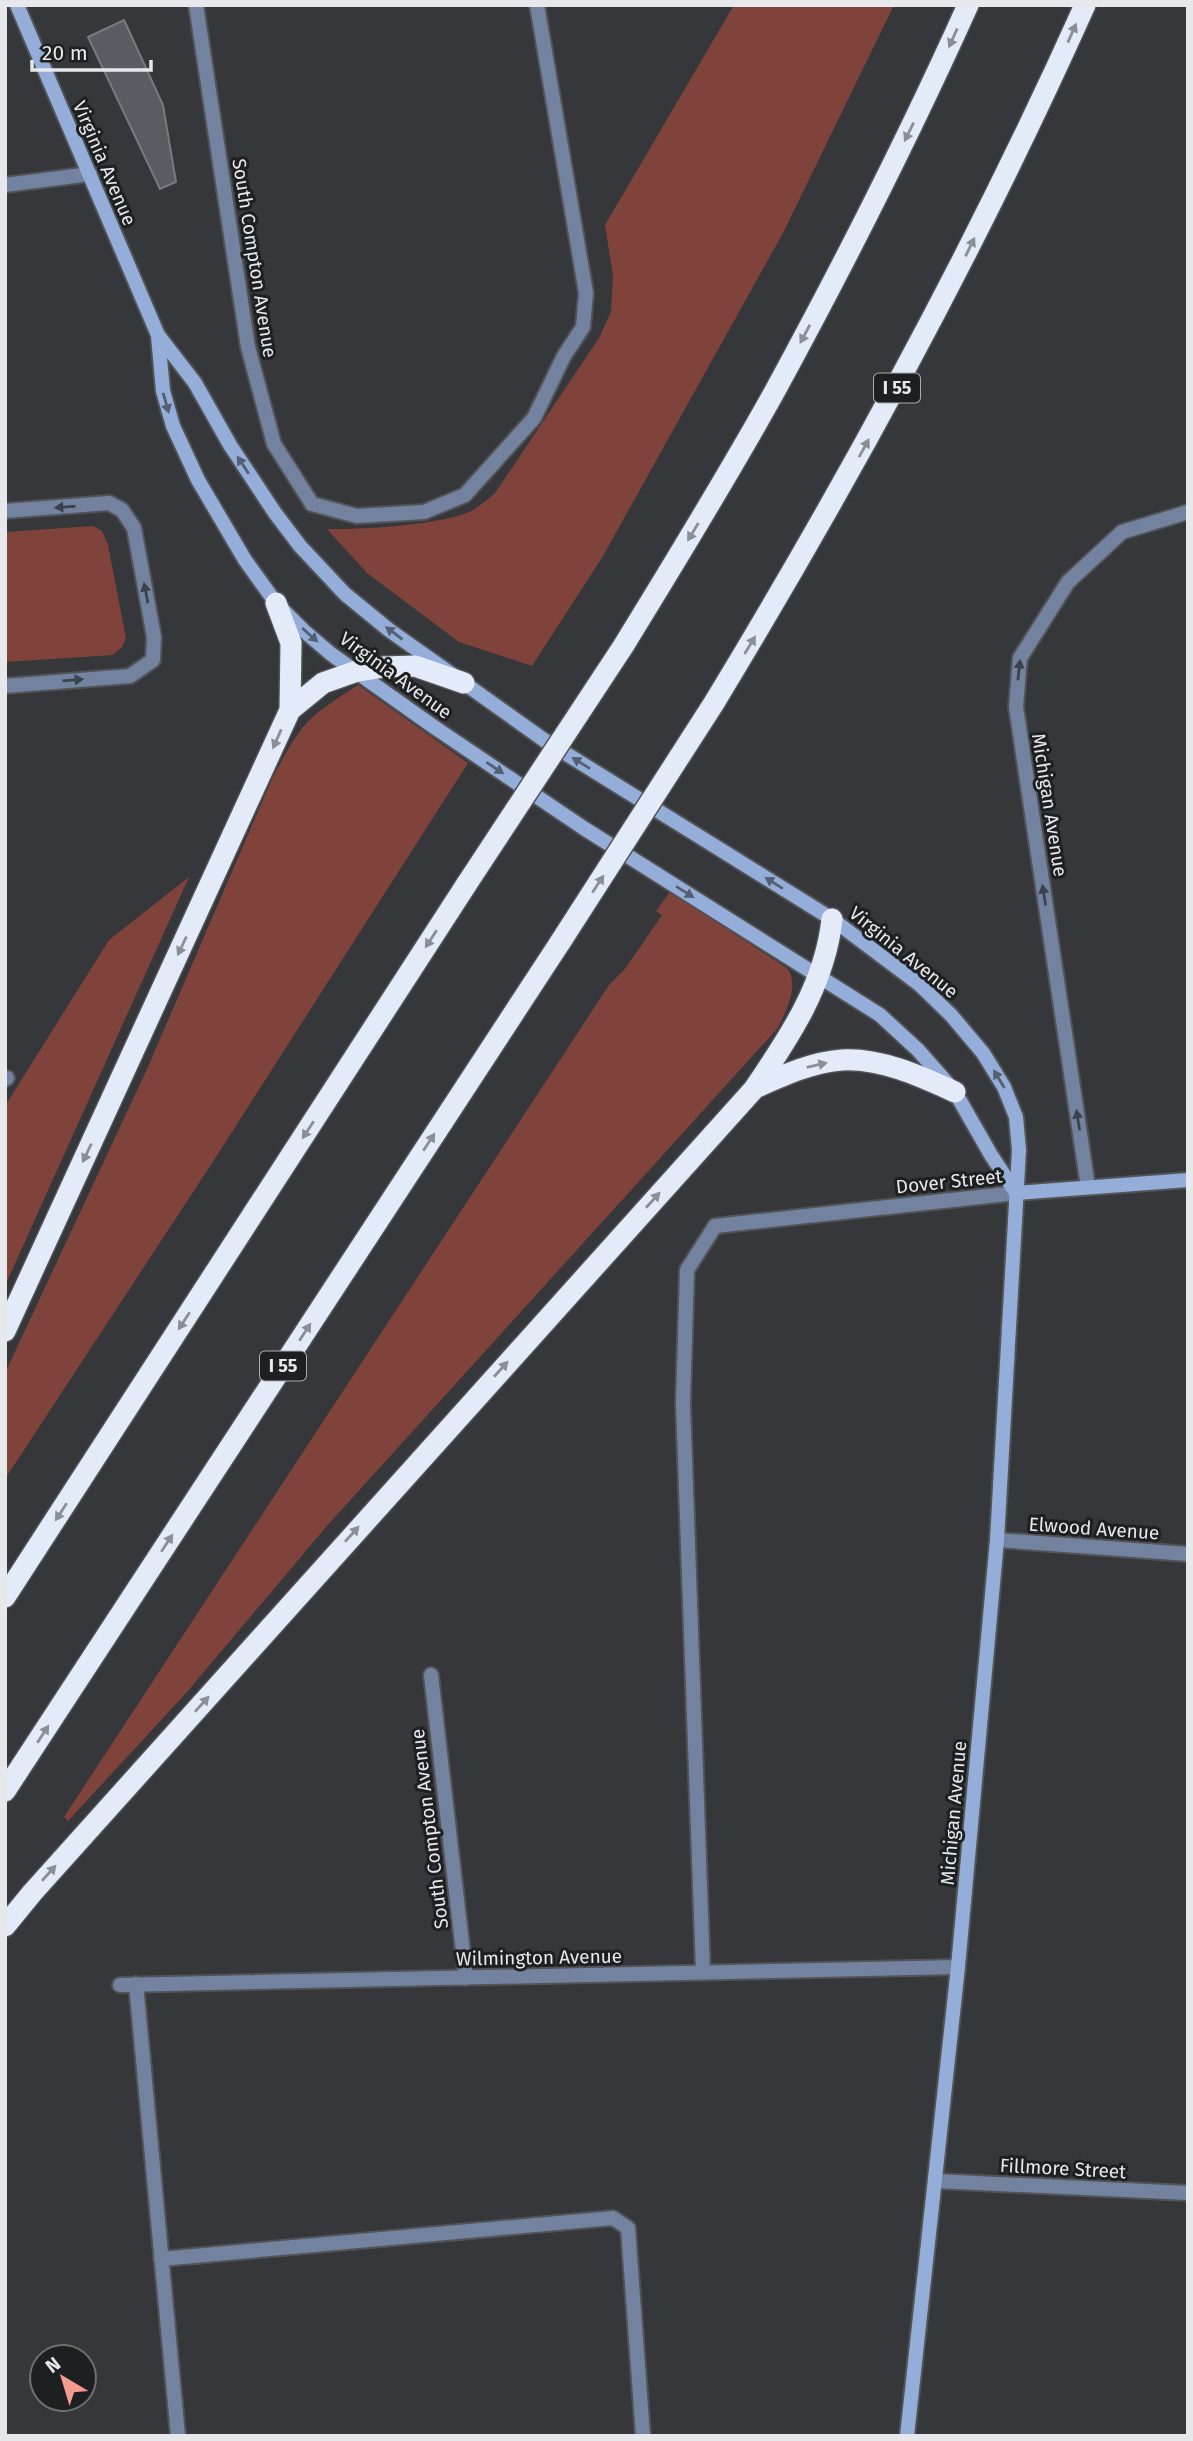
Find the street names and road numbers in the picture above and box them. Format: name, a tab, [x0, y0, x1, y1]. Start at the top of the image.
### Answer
street label: Virginia Avenue	[68, 97, 141, 229]
street label: South Compton Avenue	[227, 157, 282, 359]
road number: I 55	[874, 374, 920, 402]
street label: Virginia Avenue	[335, 627, 456, 724]
street label: Michigan Avenue	[1027, 732, 1072, 878]
street label: Virginia Avenue	[845, 902, 963, 1003]
street label: Dover Street	[895, 1164, 1003, 1199]
road number: I 55	[260, 1352, 306, 1380]
street label: Elwood Avenue	[1028, 1512, 1160, 1545]
street label: South Compton Avenue	[406, 1728, 453, 1930]
street label: Michigan Avenue	[936, 1740, 971, 1886]
street label: Wilmington Avenue	[456, 1945, 622, 1970]
street label: Fillmore Street	[999, 2154, 1127, 2183]

